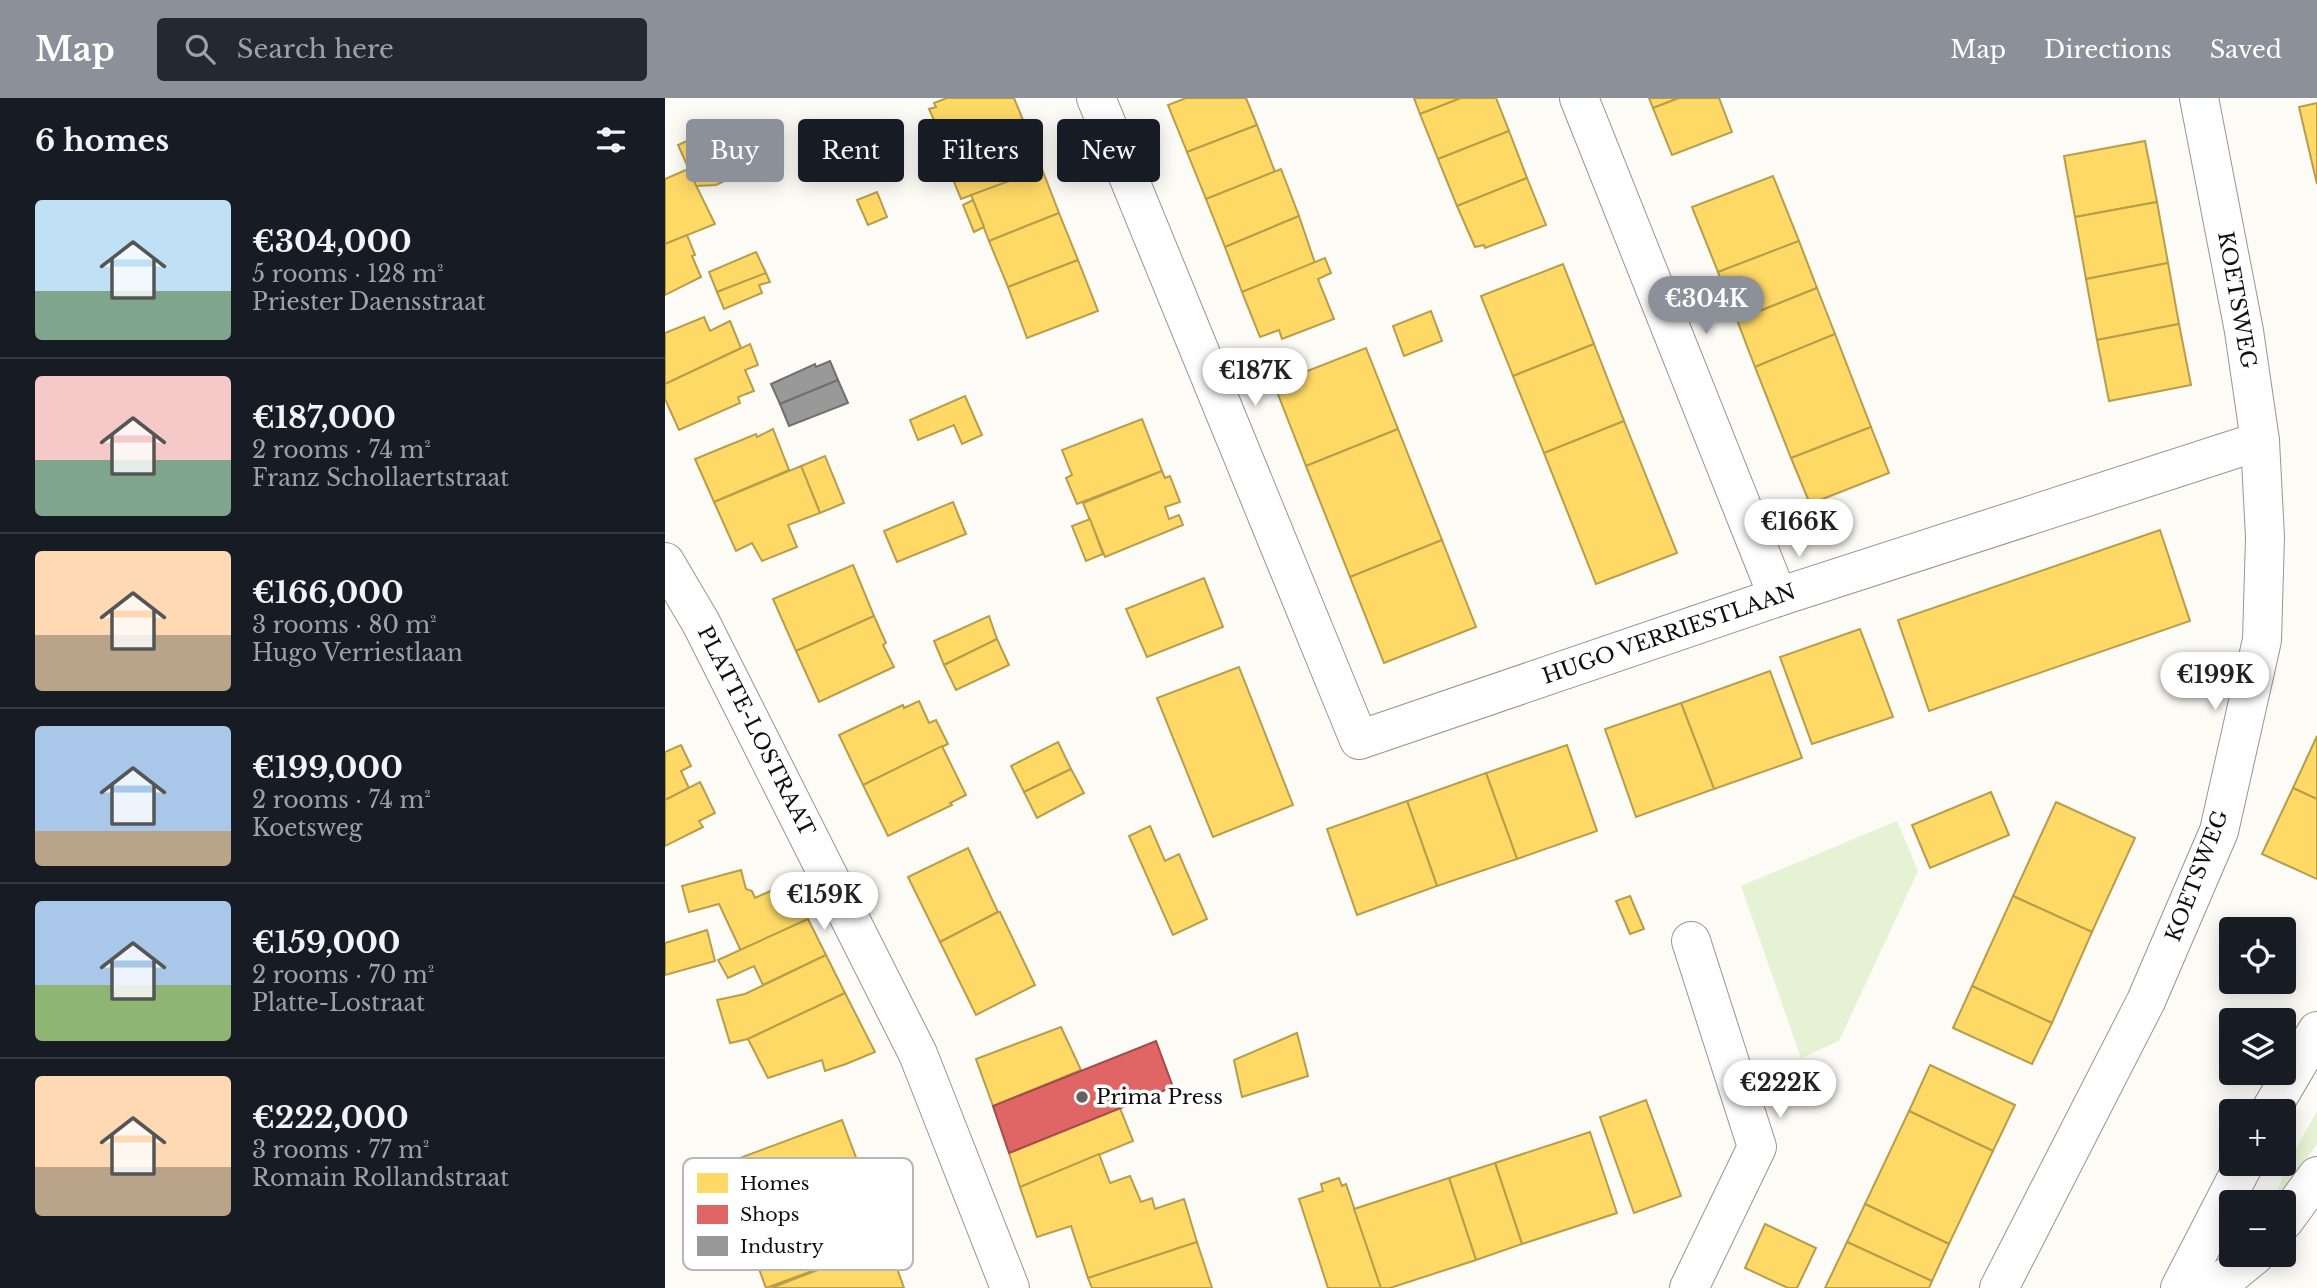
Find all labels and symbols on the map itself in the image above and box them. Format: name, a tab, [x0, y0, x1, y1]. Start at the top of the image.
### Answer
street label: KOETSWEG	[2212, 229, 2262, 371]
pin: €304K	[1657, 276, 1755, 336]
pin: €187K	[1206, 348, 1304, 408]
pin: €166K	[1750, 500, 1848, 559]
street label: HUGO VERRIESTLAAN	[1539, 578, 1799, 690]
street label: PLATTE-LOSTRAAT	[692, 622, 820, 841]
pin: €199K	[2166, 652, 2264, 712]
street label: KOETSWEG	[2160, 807, 2234, 945]
pin: €159K	[775, 872, 873, 932]
pin: €222K	[1731, 1060, 1829, 1120]
place label: Prima Press	[1096, 1084, 1223, 1110]
marker: Prima Press	[1074, 1089, 1090, 1105]
legend	[683, 1158, 913, 1270]
text: Homes	[740, 1172, 809, 1195]
text: Shops	[740, 1203, 799, 1226]
text: Industry	[740, 1235, 824, 1258]

